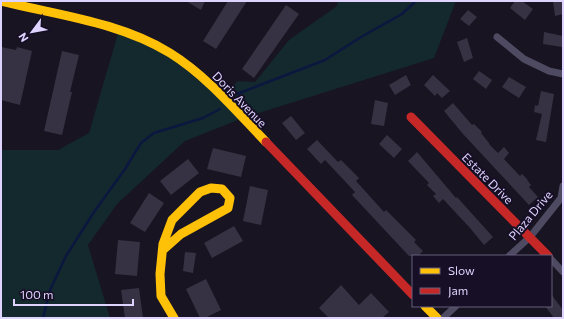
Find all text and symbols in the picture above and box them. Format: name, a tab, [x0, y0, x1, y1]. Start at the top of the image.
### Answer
north arrow	[12, 12, 52, 52]
text: N	[15, 31, 31, 45]
street label: Doris Avenue	[210, 68, 270, 130]
street label: Estate Drive	[460, 150, 516, 206]
street label: Plaza Drive	[505, 187, 555, 243]
legend	[412, 255, 552, 307]
text: Slow	[448, 263, 475, 277]
scale bar	[14, 281, 133, 307]
text: Jam	[448, 283, 468, 298]
text: 100 m	[20, 287, 54, 301]

